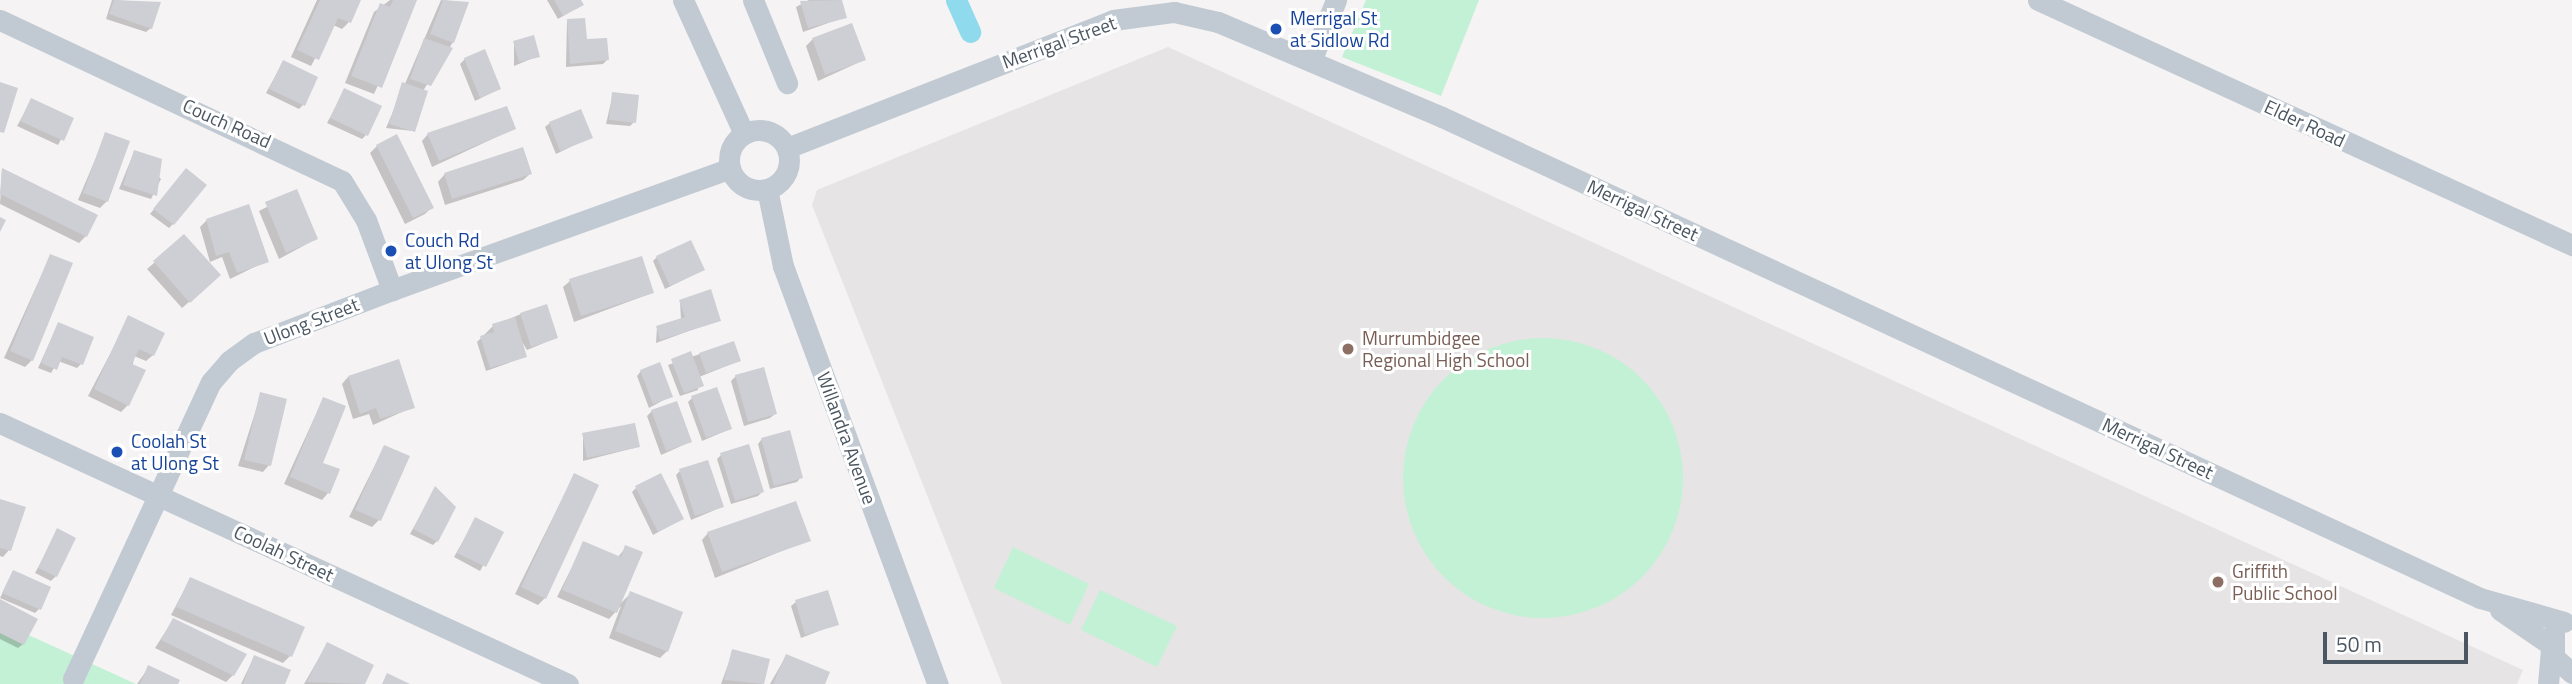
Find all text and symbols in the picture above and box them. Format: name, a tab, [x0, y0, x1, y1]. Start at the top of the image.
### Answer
place label: Merrigal St at Sidlow Rd	[1290, 7, 1389, 51]
street label: Merrigal Street	[999, 11, 1119, 73]
marker: Merrigal St at Sidlow Rd	[1268, 21, 1284, 37]
street label: Couch Road	[179, 93, 275, 153]
street label: Elder Road	[2261, 94, 2349, 152]
street label: Merrigal Street	[1584, 174, 1702, 246]
place label: Couch Rd at Ulong St	[405, 229, 493, 273]
marker: Couch Rd at Ulong St	[383, 243, 399, 259]
street label: Ulong Street	[260, 292, 362, 350]
place label: Murrumbidgee Regional High School	[1362, 327, 1530, 371]
marker: Murrumbidgee Regional High School	[1340, 341, 1356, 357]
street label: Willandra Avenue	[812, 369, 882, 507]
street label: Merrigal Street	[2099, 412, 2217, 484]
place label: Coolah St at Ulong St	[131, 430, 219, 474]
marker: Coolah St at Ulong St	[109, 444, 125, 460]
street label: Coolah Street	[230, 520, 338, 586]
place label: Griffith Public School	[2232, 560, 2338, 604]
marker: Griffith Public School	[2210, 574, 2226, 590]
scale bar	[2327, 618, 2472, 662]
text: 50 m	[2336, 628, 2382, 660]

